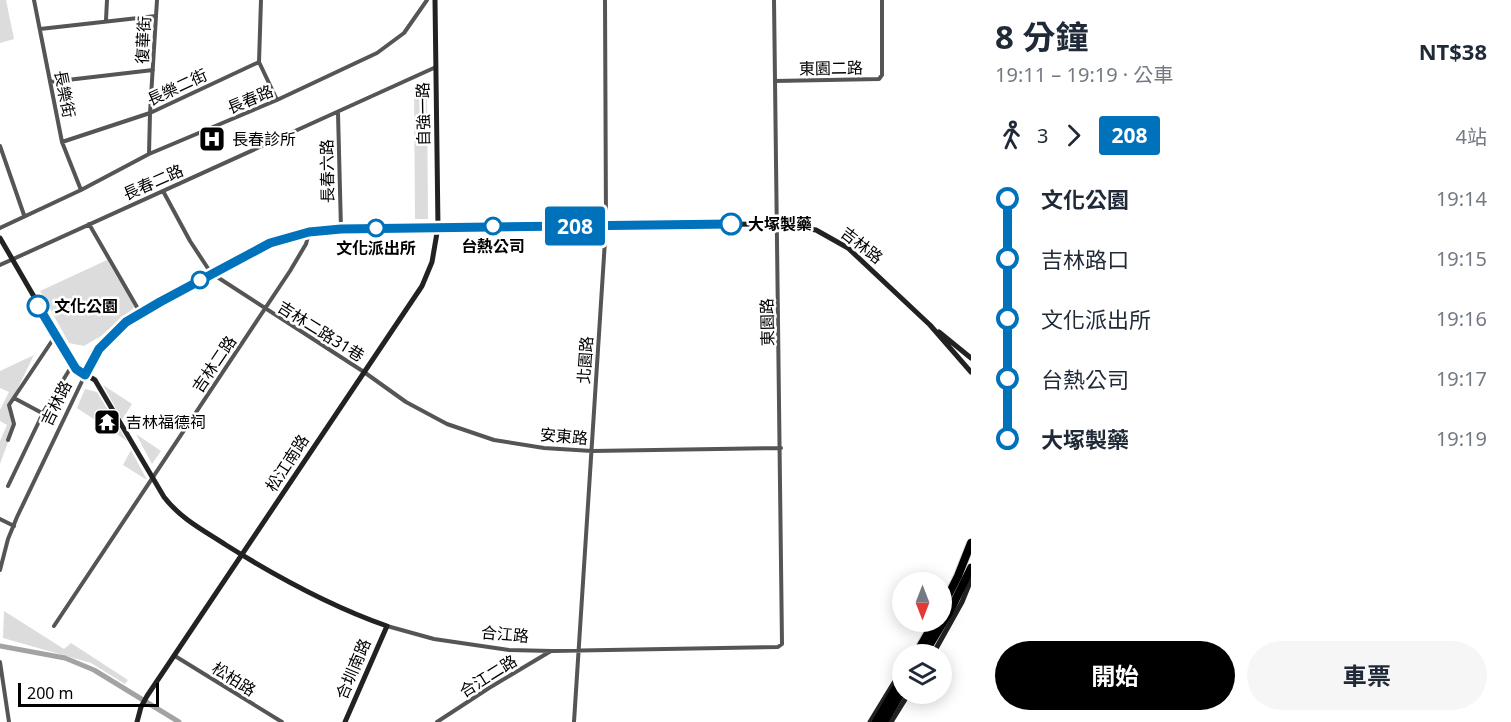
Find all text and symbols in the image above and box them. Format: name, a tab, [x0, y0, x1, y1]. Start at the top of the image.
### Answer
text: 8 分鐘	[995, 14, 1088, 59]
street label: 復華街	[131, 15, 155, 65]
text: NT$38	[1419, 36, 1487, 66]
street label: 東園二路	[799, 56, 863, 80]
text: 19:11 – 19:19 · 公車	[995, 61, 1173, 88]
street label: 長樂二街	[143, 64, 211, 110]
street label: 長樂街	[50, 68, 80, 120]
street label: 長春路	[224, 79, 276, 119]
street label: 自強一路	[411, 82, 435, 146]
icon: walk	[995, 119, 1028, 152]
icon: forward	[1057, 119, 1090, 152]
text: 208	[1111, 121, 1148, 149]
text: 3	[1037, 122, 1048, 149]
text: 4站	[1456, 123, 1487, 150]
hospital icon: 長春診所	[197, 124, 227, 154]
place label: 長春診所	[232, 128, 296, 150]
street label: 長春六路	[315, 139, 339, 203]
street label: 長春二路	[119, 159, 187, 205]
text: 文化公園	[1041, 184, 1129, 214]
text: 19:14	[1436, 185, 1487, 212]
line badge: 208	[540, 206, 610, 246]
text: 208	[557, 212, 593, 240]
marker: 大塚製藥	[720, 213, 742, 235]
place label: 大塚製藥	[748, 213, 812, 235]
marker: 台熱公司	[484, 217, 502, 235]
marker: 文化派出所	[367, 219, 385, 237]
street label: 吉林路	[836, 222, 888, 268]
place label: 台熱公司	[461, 235, 525, 257]
place label: 文化派出所	[336, 237, 416, 259]
text: 吉林路口	[1041, 244, 1129, 274]
text: 19:15	[1436, 245, 1487, 272]
unlabelled marker	[191, 271, 209, 289]
marker: 文化公園	[27, 295, 49, 317]
place label: 文化公園	[54, 295, 118, 317]
street label: 吉林二路31巷	[273, 296, 369, 366]
street label: 東園路	[756, 298, 778, 346]
text: 文化派出所	[1041, 304, 1151, 334]
text: 19:16	[1436, 305, 1487, 332]
street label: 吉林二路	[187, 331, 241, 397]
street label: 北園路	[572, 335, 598, 385]
text: 台熱公司	[1041, 364, 1129, 394]
text: 19:17	[1436, 365, 1487, 392]
street label: 吉林路	[36, 377, 76, 429]
temple icon: 吉林福德祠	[92, 407, 122, 437]
place label: 吉林福德祠	[126, 411, 206, 433]
street label: 安東路	[539, 423, 589, 449]
text: 大塚製藥	[1041, 424, 1129, 454]
text: 19:19	[1436, 425, 1487, 452]
street label: 松江南路	[260, 430, 314, 496]
north arrow	[892, 572, 952, 632]
map controls	[892, 572, 952, 704]
street label: 合江路	[480, 621, 530, 647]
street label: 合圳南路	[330, 635, 376, 703]
button: 開始	[995, 641, 1235, 710]
button: 車票	[1247, 641, 1487, 710]
button: layers	[892, 644, 952, 704]
street label: 合江二路	[455, 650, 521, 702]
street label: 松柏路	[208, 657, 260, 701]
scale bar	[18, 680, 159, 708]
text: 200 m	[27, 682, 74, 704]

